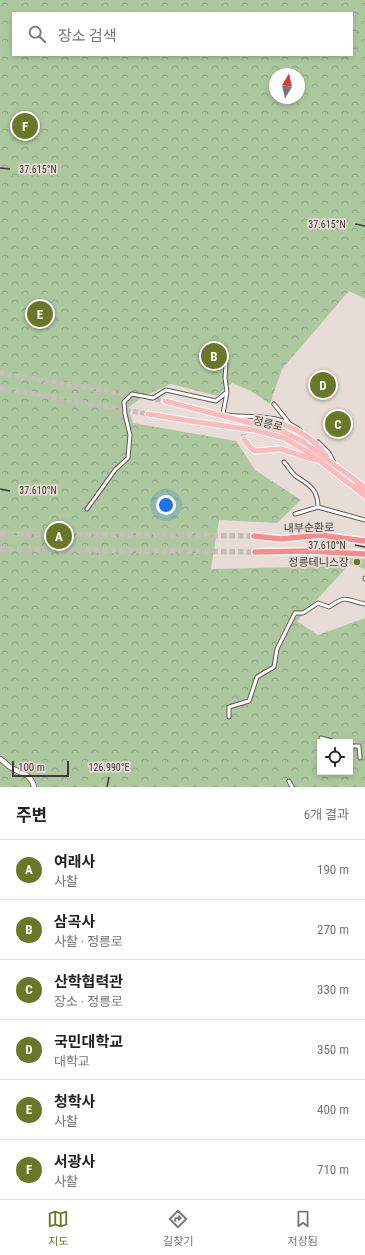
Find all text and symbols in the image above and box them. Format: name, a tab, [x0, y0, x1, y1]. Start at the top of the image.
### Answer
search box	[12, 12, 353, 56]
icon: search	[26, 23, 48, 45]
text: 장소 검색	[58, 27, 117, 45]
north arrow	[269, 68, 305, 104]
pin: F	[12, 111, 38, 141]
text: 37.615°N	[19, 164, 57, 175]
text: 37.615°N	[308, 219, 346, 230]
pin: E	[27, 299, 53, 329]
pin: B	[201, 341, 227, 371]
pin: D	[310, 370, 336, 400]
pin: C	[325, 409, 351, 439]
street label: 정릉로	[252, 414, 284, 434]
text: 37.610°N	[19, 485, 57, 496]
your location	[156, 495, 176, 515]
pin: A	[46, 521, 72, 551]
street label: 내부순환로	[284, 521, 334, 535]
text: 37.610°N	[308, 540, 346, 551]
place label: 정릉테니스장	[288, 556, 349, 569]
marker: 정릉테니스장	[352, 557, 362, 567]
map controls	[317, 739, 353, 775]
button: locate	[317, 739, 353, 775]
scale bar	[12, 759, 69, 778]
text: 100 m	[18, 761, 45, 774]
text: 126.990°E	[89, 762, 130, 773]
text: 주변	[16, 805, 47, 825]
text: 6개 결과	[304, 807, 349, 822]
text: 여래사	[54, 853, 95, 871]
text: A	[25, 862, 33, 877]
text: 190 m	[317, 862, 349, 877]
text: 사찰	[54, 874, 78, 889]
text: 삼곡사	[54, 913, 95, 931]
text: B	[25, 922, 33, 937]
text: 270 m	[317, 922, 349, 937]
text: 사찰 · 정릉로	[54, 934, 123, 949]
text: 산학협력관	[54, 973, 123, 991]
text: C	[25, 982, 33, 997]
text: 330 m	[317, 982, 349, 997]
text: 장소 · 정릉로	[54, 994, 123, 1009]
text: 국민대학교	[54, 1033, 123, 1051]
text: D	[25, 1042, 33, 1057]
text: 350 m	[317, 1042, 349, 1057]
text: 대학교	[54, 1054, 90, 1069]
text: 청학사	[54, 1093, 95, 1111]
text: E	[26, 1102, 32, 1117]
text: 400 m	[317, 1102, 349, 1117]
text: 사찰	[54, 1114, 78, 1129]
text: 서광사	[54, 1153, 95, 1171]
text: F	[26, 1162, 32, 1177]
text: 710 m	[317, 1162, 349, 1177]
text: 사찰	[54, 1174, 78, 1189]
tab: 지도	[47, 1208, 69, 1248]
tab: 길찾기	[163, 1208, 193, 1248]
tab: 저장됨	[288, 1208, 318, 1248]

